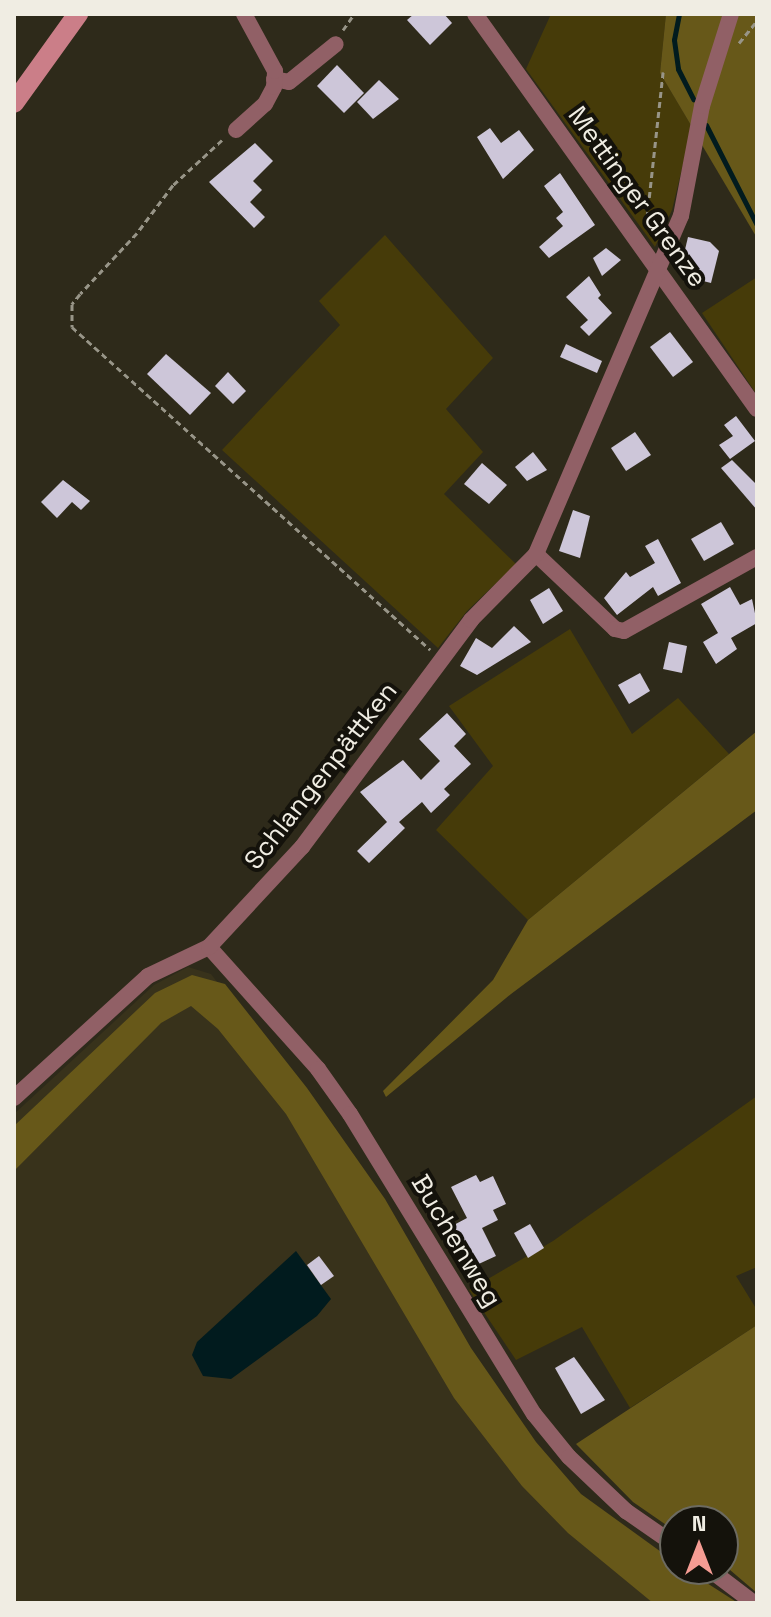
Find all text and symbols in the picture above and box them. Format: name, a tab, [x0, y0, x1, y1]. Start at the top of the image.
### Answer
street label: Mettinger Grenze	[561, 101, 713, 293]
street label: Schlangenpättken	[238, 676, 404, 876]
street label: Buchenweg	[404, 1169, 508, 1313]
north arrow	[659, 1505, 739, 1585]
text: N	[692, 1509, 706, 1537]

